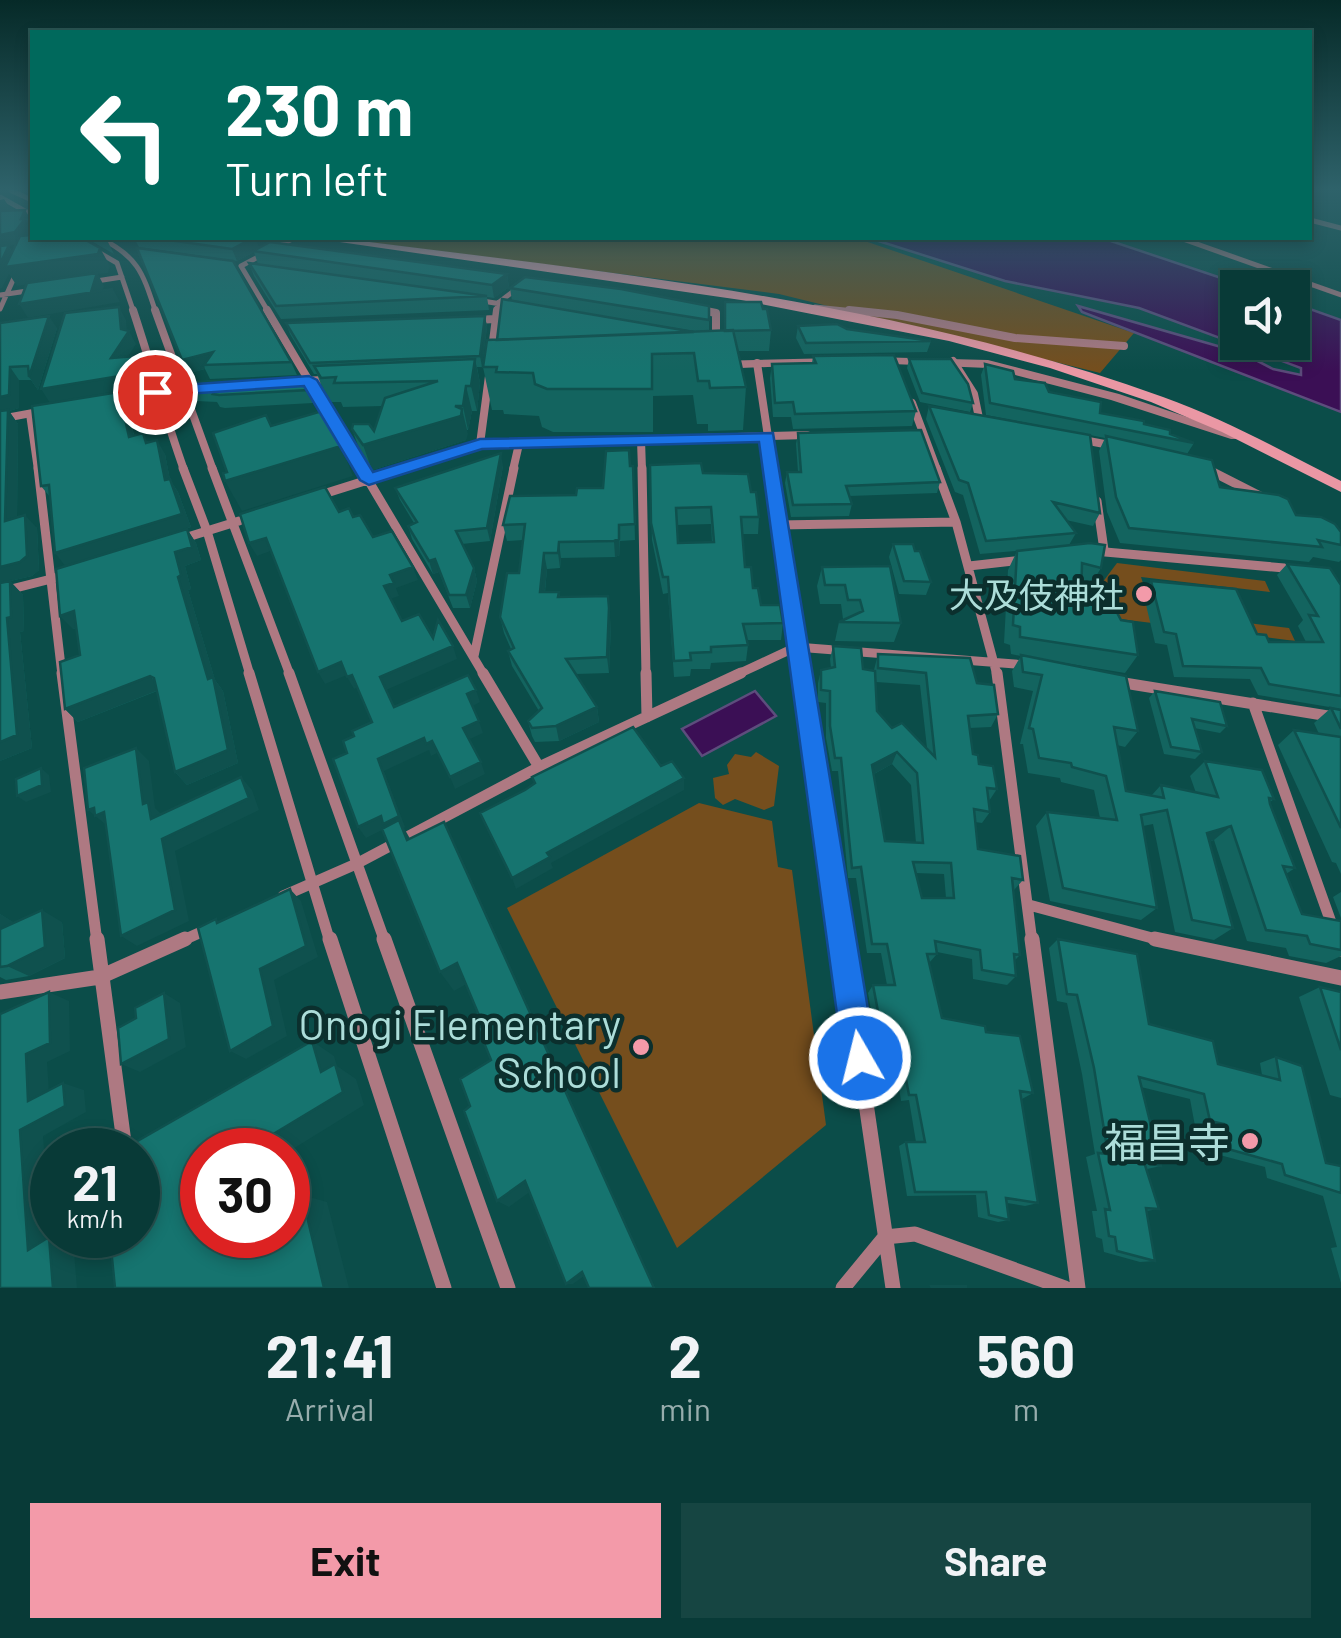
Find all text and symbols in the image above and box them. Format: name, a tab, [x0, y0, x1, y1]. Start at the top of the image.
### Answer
text: 230 m	[225, 66, 413, 150]
icon: left	[60, 70, 190, 200]
text: Turn left	[225, 151, 389, 205]
map controls	[1220, 270, 1310, 360]
button: sound	[1220, 270, 1310, 360]
pin	[113, 350, 198, 435]
icon: arrive	[128, 365, 183, 420]
place label: 大及伎神社	[949, 573, 1124, 615]
marker: 大及伎神社	[1133, 583, 1155, 605]
place label: Onogi Elementary School	[299, 998, 621, 1096]
position arrow	[808, 1006, 912, 1110]
marker: Onogi Elementary School	[630, 1036, 652, 1058]
place label: 福昌寺	[1104, 1116, 1230, 1166]
speed limit sign: 30	[180, 1128, 310, 1258]
marker: 福昌寺	[1239, 1130, 1261, 1152]
text: 21	[72, 1151, 118, 1211]
text: km/h	[67, 1203, 123, 1233]
text: 21:41	[266, 1318, 394, 1390]
text: 2	[668, 1318, 702, 1390]
text: 560	[977, 1318, 1075, 1390]
text: Arrival	[285, 1389, 374, 1427]
text: min	[659, 1389, 711, 1427]
text: m	[1013, 1389, 1039, 1427]
button: Exit	[30, 1503, 661, 1618]
button: Share	[681, 1503, 1311, 1618]

